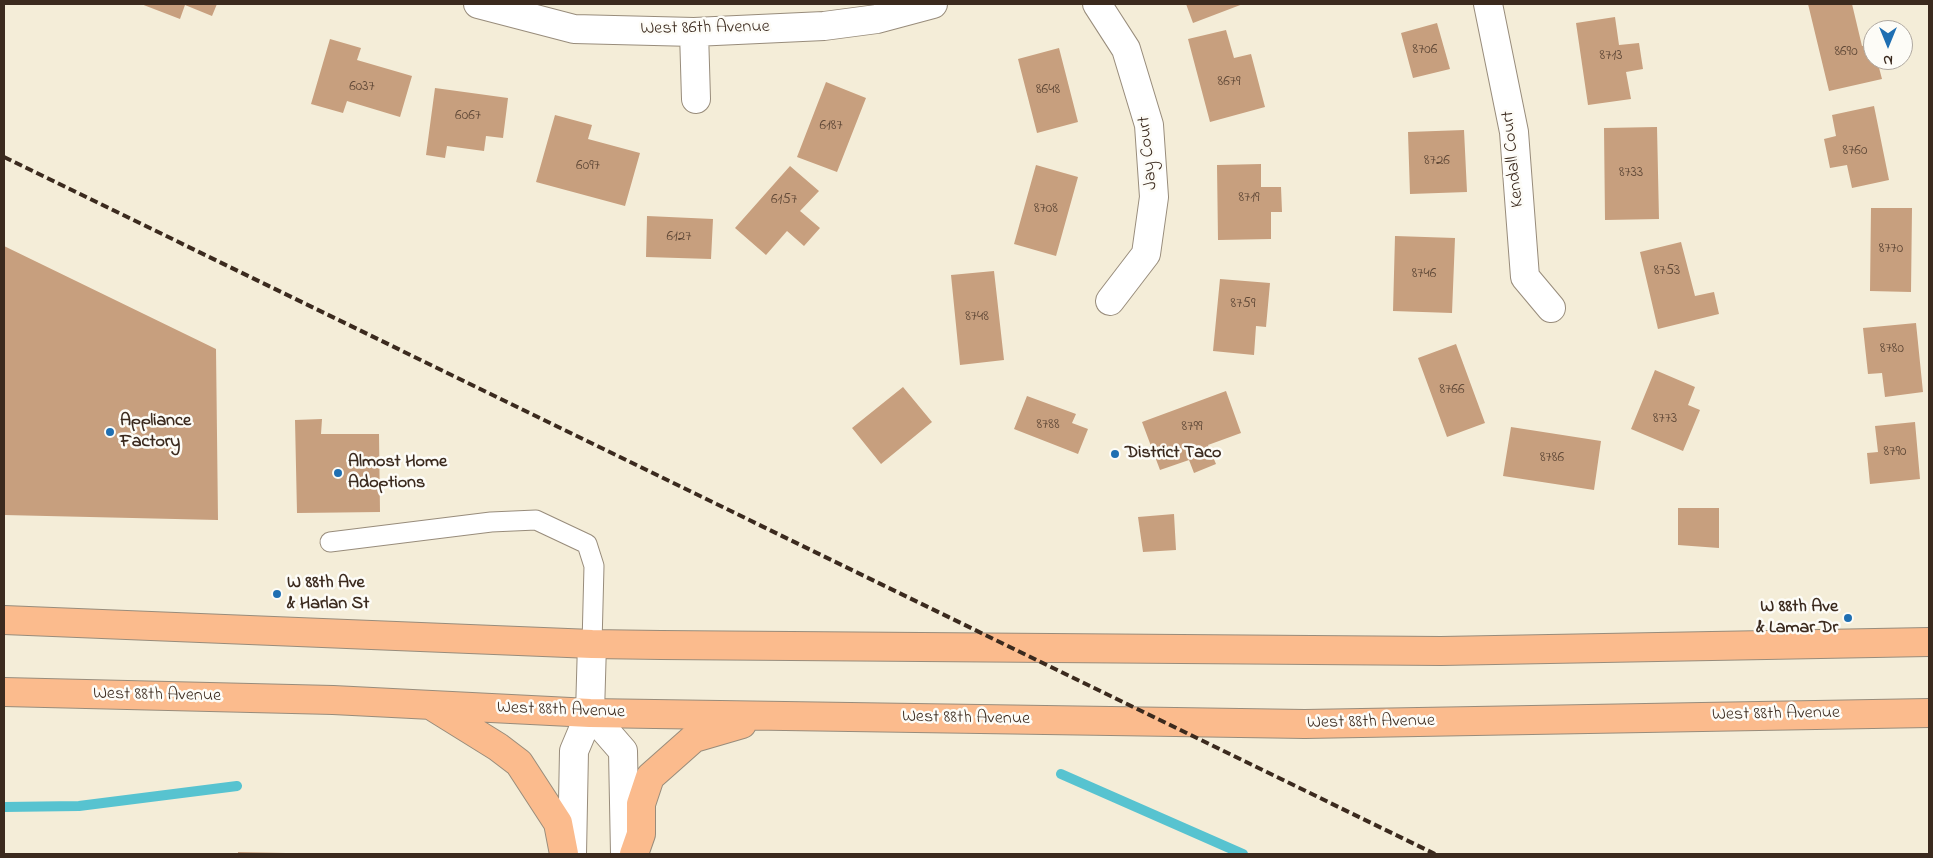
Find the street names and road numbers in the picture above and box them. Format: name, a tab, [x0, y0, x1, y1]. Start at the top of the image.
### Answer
street label: West 86th Avenue	[640, 17, 770, 41]
street label: Kendall Court	[1498, 110, 1530, 208]
street label: Jay Court	[1134, 115, 1164, 191]
street label: West 88th Avenue	[93, 684, 221, 708]
street label: West 88th Avenue	[497, 698, 625, 724]
street label: West 88th Avenue	[1712, 703, 1840, 727]
street label: West 88th Avenue	[902, 707, 1030, 731]
street label: West 88th Avenue	[1307, 711, 1435, 735]

